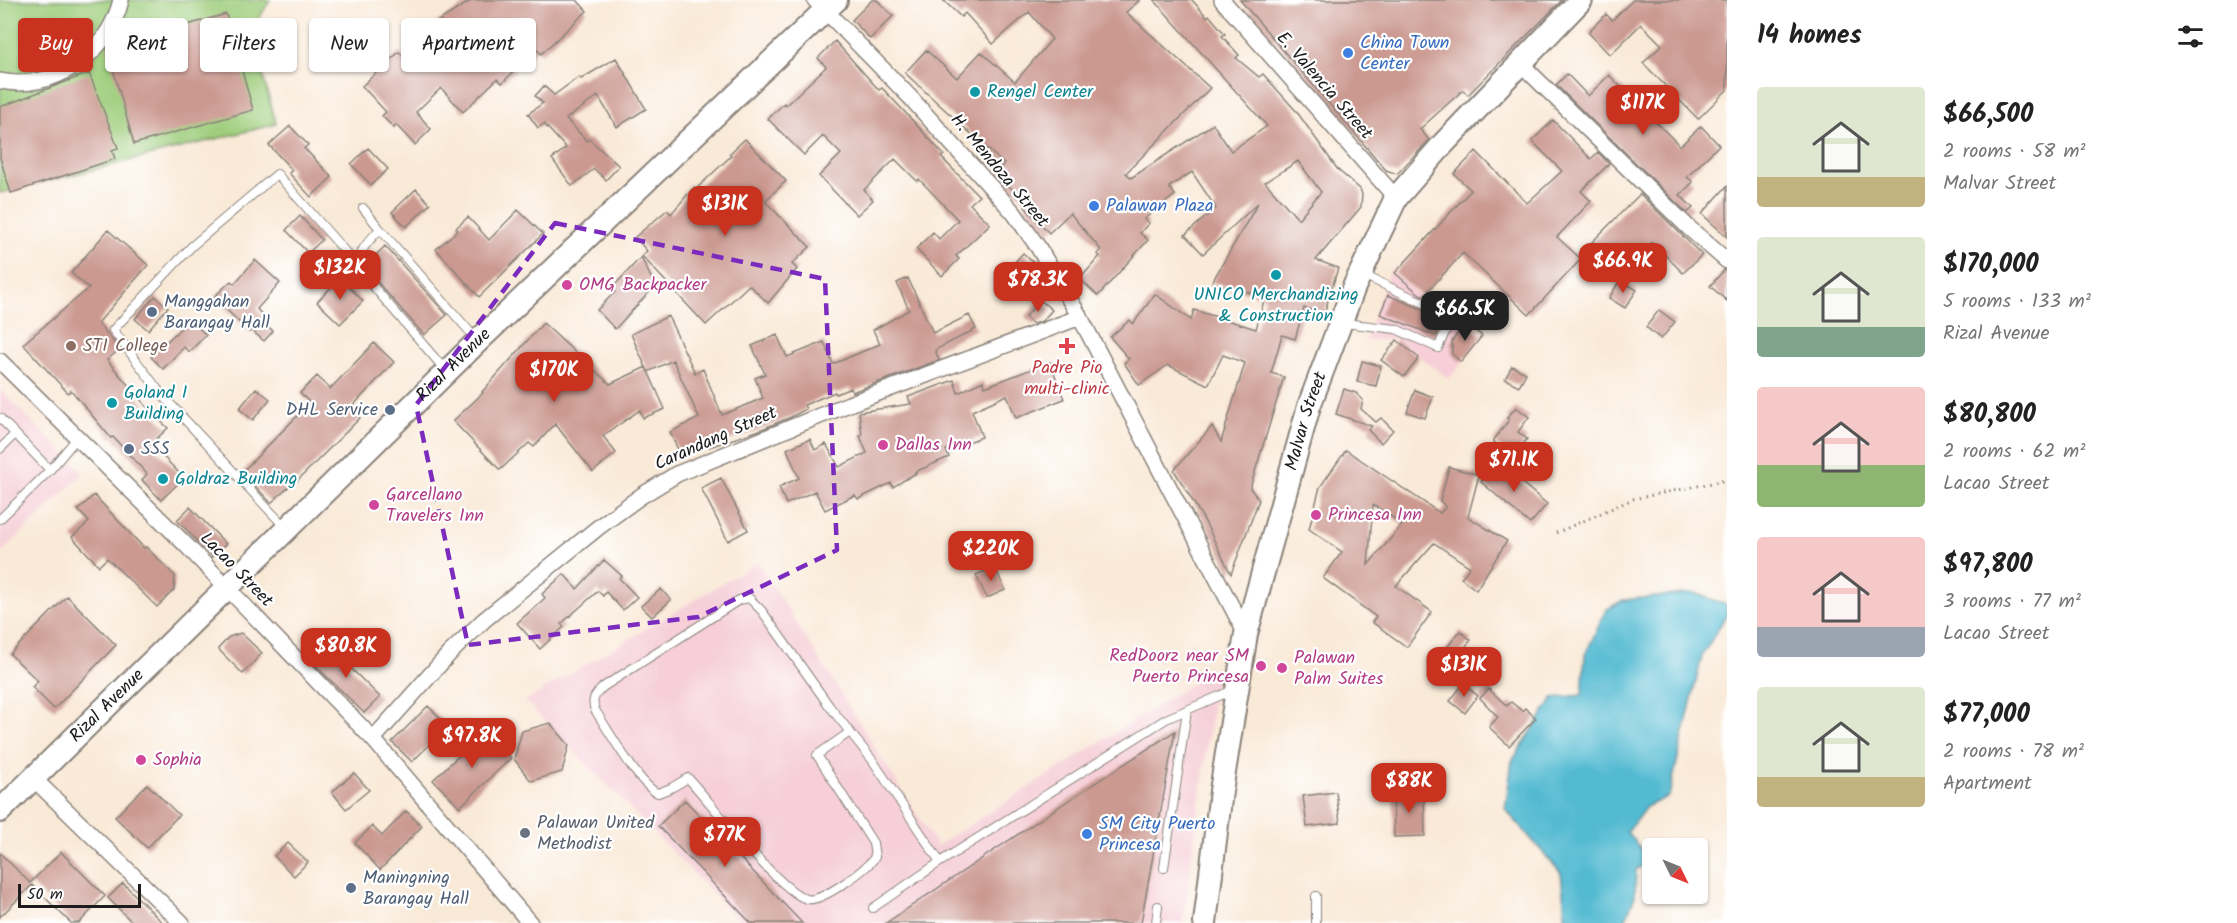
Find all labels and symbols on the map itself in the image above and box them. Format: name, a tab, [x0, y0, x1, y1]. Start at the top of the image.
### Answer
street label: E. Valencia Street	[1269, 25, 1380, 148]
place label: China Town Center	[1360, 29, 1449, 79]
marker: China Town Center	[1341, 46, 1355, 60]
place label: Rengel Center	[987, 78, 1094, 107]
marker: Rengel Center	[968, 85, 982, 99]
pin: $117K	[1601, 85, 1685, 136]
street label: H. Mendoza Street	[942, 107, 1056, 235]
pin: $131K	[683, 186, 767, 237]
place label: Palawan Plaza	[1106, 192, 1213, 221]
marker: Palawan Plaza	[1087, 199, 1101, 213]
pin: $66.9K	[1574, 243, 1672, 294]
pin: $132K	[298, 250, 382, 301]
pin: $78.3K	[989, 262, 1087, 313]
marker: UNICO Merchandizing & Construction	[1269, 268, 1283, 282]
place label: OMG Backpacker	[579, 271, 707, 300]
marker: OMG Backpacker	[560, 278, 574, 292]
place label: UNICO Merchandizing & Construction	[1193, 281, 1359, 331]
place label: Manggahan Barangay Hall	[164, 288, 270, 338]
pin: $66.5K	[1416, 291, 1514, 342]
marker: Manggahan Barangay Hall	[145, 305, 159, 319]
street label: Rizal Avenue	[409, 321, 498, 409]
place label: STI College	[83, 332, 168, 361]
marker: Padre Pio multi-clinic	[1058, 337, 1076, 355]
marker: STI College	[64, 339, 78, 353]
pin: $170K	[512, 352, 596, 403]
place label: Padre Pio multi-clinic	[1024, 354, 1110, 404]
street label: Malvar Street	[1277, 367, 1335, 474]
place label: Goland I Building	[124, 379, 187, 429]
marker: Goland I Building	[105, 396, 119, 410]
place label: DHL Service	[286, 396, 378, 425]
street label: Carandang Street	[650, 399, 783, 479]
marker: DHL Service	[383, 403, 397, 417]
place label: Dallas Inn	[895, 431, 972, 460]
place label: SSS	[141, 435, 170, 464]
marker: Dallas Inn	[876, 438, 890, 452]
marker: SSS	[122, 442, 136, 456]
pin: $71.1K	[1465, 442, 1563, 493]
place label: Goldraz Building	[175, 465, 297, 494]
marker: Goldraz Building	[156, 472, 170, 486]
place label: Garcellano Travelers Inn	[386, 481, 484, 531]
marker: Garcellano Travelers Inn	[367, 498, 381, 512]
place label: Princesa Inn	[1328, 501, 1422, 530]
marker: Princesa Inn	[1309, 508, 1323, 522]
street label: Lacao Street	[192, 525, 280, 615]
pin: $220K	[949, 531, 1033, 582]
pin: $80.8K	[297, 628, 395, 679]
place label: RedDoorz near SM Puerto Princesa	[1109, 642, 1250, 692]
place label: Palawan Palm Suites	[1294, 644, 1384, 694]
pin: $131K	[1422, 647, 1506, 698]
marker: RedDoorz near SM Puerto Princesa	[1254, 659, 1268, 673]
marker: Palawan Palm Suites	[1275, 661, 1289, 675]
street label: Rizal Avenue	[63, 662, 151, 750]
pin: $97.8K	[423, 718, 521, 769]
place label: Sophia	[153, 746, 202, 775]
marker: Sophia	[134, 753, 148, 767]
pin: $88K	[1373, 763, 1445, 814]
place label: Palawan United Methodist	[537, 809, 655, 859]
place label: SM City Puerto Princesa	[1099, 810, 1215, 860]
pin: $77K	[689, 817, 761, 868]
marker: Palawan United Methodist	[518, 826, 532, 840]
marker: SM City Puerto Princesa	[1080, 827, 1094, 841]
north arrow	[1642, 838, 1708, 904]
place label: Maningning Barangay Hall	[363, 864, 469, 914]
scale bar	[18, 881, 141, 908]
marker: Maningning Barangay Hall	[344, 881, 358, 895]

